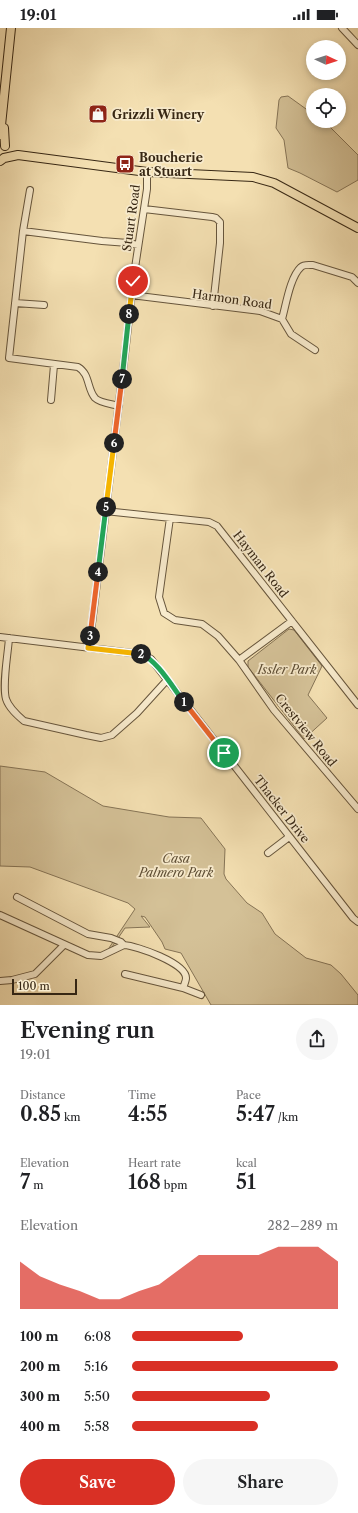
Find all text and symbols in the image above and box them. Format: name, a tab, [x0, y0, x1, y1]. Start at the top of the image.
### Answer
text: 19:01	[20, 5, 56, 24]
north arrow	[306, 40, 346, 80]
map controls	[306, 40, 346, 128]
button: locate	[306, 88, 346, 128]
shop icon: Grizzli Winery	[87, 103, 109, 125]
place label: Grizzli Winery	[112, 107, 205, 122]
place label: Boucherie at Stuart	[139, 150, 203, 179]
bus stop icon: Boucherie at Stuart	[114, 153, 136, 175]
street label: Stuart Road	[119, 183, 143, 252]
pin	[116, 264, 150, 298]
icon: check	[122, 270, 144, 292]
street label: Harmon Road	[191, 286, 274, 312]
pin: 8	[119, 304, 139, 324]
text: 8	[126, 307, 132, 321]
pin: 7	[112, 369, 132, 389]
text: 7	[119, 372, 125, 386]
pin: 6	[104, 433, 124, 453]
text: 6	[111, 436, 117, 450]
pin: 5	[96, 497, 116, 517]
text: 5	[103, 500, 109, 514]
street label: Hayman Road	[230, 528, 292, 601]
pin: 4	[88, 562, 108, 582]
text: 4	[95, 565, 101, 579]
pin: 3	[80, 626, 100, 646]
text: 3	[87, 629, 93, 643]
pin: 2	[131, 644, 151, 664]
text: 2	[138, 647, 144, 661]
park label: Issler Park	[257, 662, 317, 677]
street label: Crestview Road	[272, 691, 340, 770]
pin: 1	[174, 692, 194, 712]
text: 1	[182, 695, 186, 709]
pin	[207, 736, 241, 770]
icon: arrive	[213, 742, 235, 764]
street label: Thacker Drive	[251, 772, 313, 846]
park label: Casa Palmero Park	[138, 851, 214, 880]
scale bar	[12, 977, 77, 996]
text: 100 m	[18, 979, 50, 993]
text: Evening run	[20, 1017, 155, 1044]
button: share	[296, 1018, 338, 1060]
text: 19:01	[20, 1046, 50, 1062]
text: Distance	[20, 1088, 66, 1102]
text: Time	[128, 1088, 156, 1102]
text: Pace	[236, 1088, 261, 1102]
text: 0.85	[20, 1102, 61, 1126]
text: 4:55	[128, 1102, 168, 1126]
text: 5:47	[236, 1102, 275, 1126]
text: km	[61, 1110, 81, 1124]
text: /km	[275, 1110, 298, 1124]
text: Elevation	[20, 1156, 69, 1170]
text: Heart rate	[128, 1156, 181, 1170]
text: kcal	[236, 1156, 257, 1170]
text: 7	[20, 1170, 30, 1194]
text: 168	[128, 1170, 161, 1194]
text: 51	[236, 1170, 256, 1194]
text: m	[30, 1178, 43, 1192]
text: bpm	[161, 1178, 187, 1192]
text: Elevation	[20, 1217, 78, 1233]
text: 282–289 m	[267, 1217, 338, 1233]
text: 100 m	[20, 1328, 59, 1344]
text: 6:08	[84, 1328, 111, 1344]
text: 200 m	[20, 1358, 60, 1374]
text: 5:16	[84, 1358, 108, 1374]
text: 300 m	[20, 1388, 60, 1404]
text: 5:50	[84, 1388, 110, 1404]
text: 400 m	[20, 1418, 60, 1434]
text: 5:58	[84, 1418, 109, 1434]
button: Save	[20, 1459, 175, 1505]
button: Share	[183, 1459, 338, 1505]

